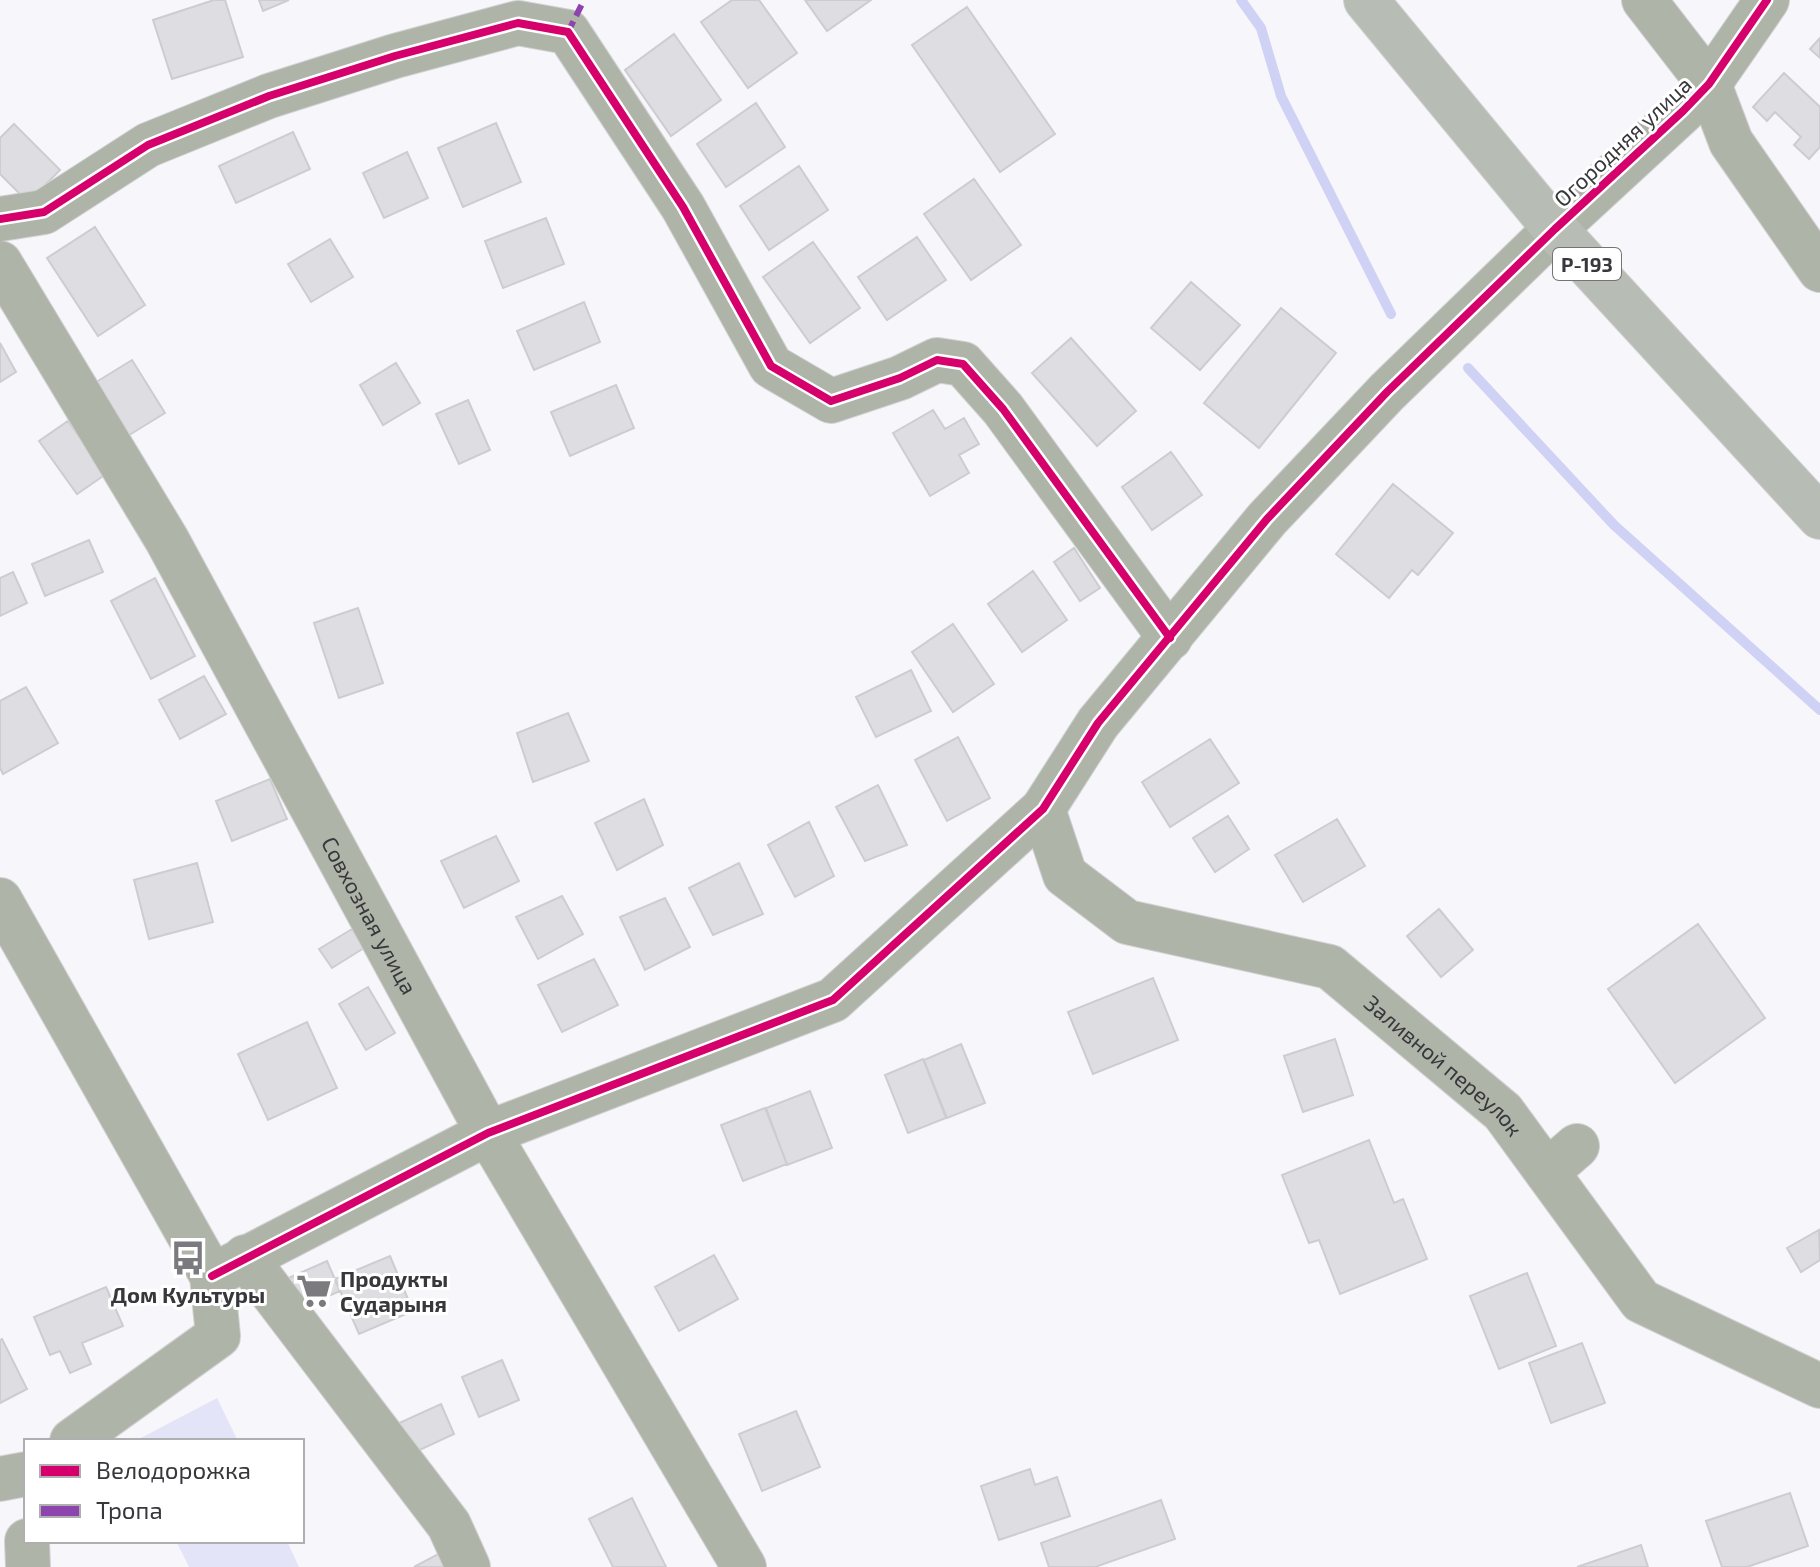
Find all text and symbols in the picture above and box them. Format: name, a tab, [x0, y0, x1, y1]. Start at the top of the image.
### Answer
street label: Огородняя улица	[1548, 71, 1697, 212]
road number: Р-193	[1553, 248, 1621, 280]
street label: Совхозная улица	[317, 832, 423, 998]
street label: Заливной переулок	[1360, 989, 1529, 1141]
bus stop icon: Дом Культуры	[169, 1239, 207, 1277]
place label: Продукты Сударыня	[340, 1265, 448, 1316]
supermarket icon: Продукты Сударыня	[295, 1272, 333, 1310]
place label: Дом Культуры	[111, 1281, 265, 1307]
legend	[24, 1439, 304, 1543]
text: Велодорожка	[96, 1455, 251, 1484]
text: Тропа	[96, 1495, 163, 1524]

